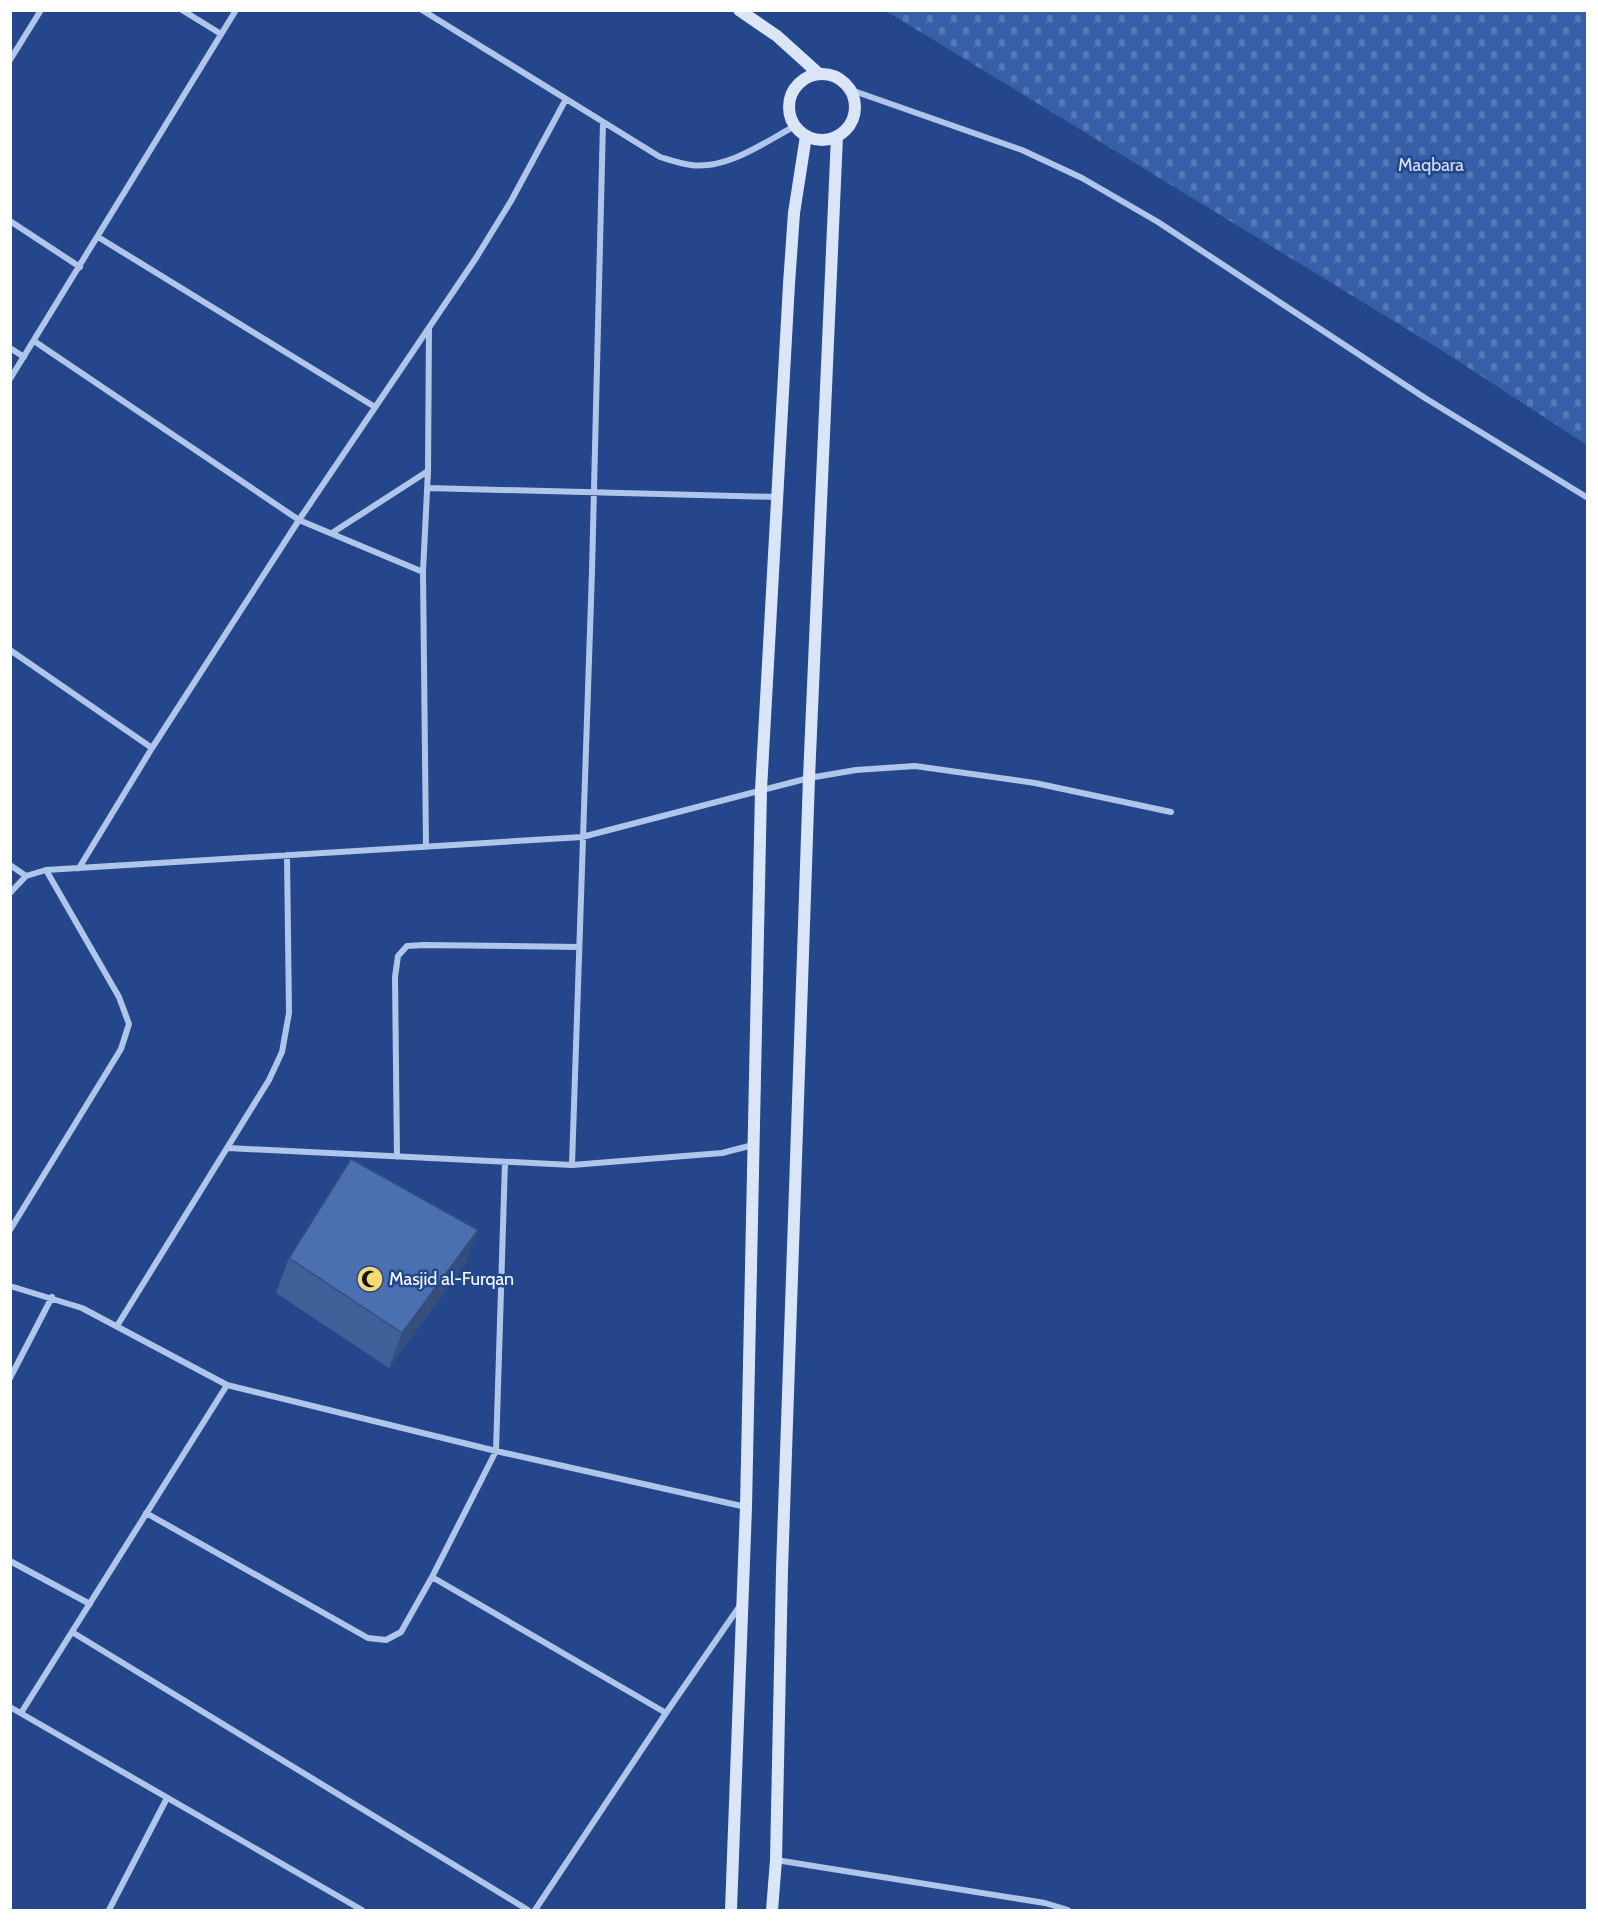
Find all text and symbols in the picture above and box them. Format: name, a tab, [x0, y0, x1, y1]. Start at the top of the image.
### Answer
park label: Maqbara	[1398, 154, 1464, 176]
mosque icon: Masjid al-Furqan	[355, 1264, 385, 1294]
place label: Masjid al-Furqan	[389, 1268, 514, 1290]

